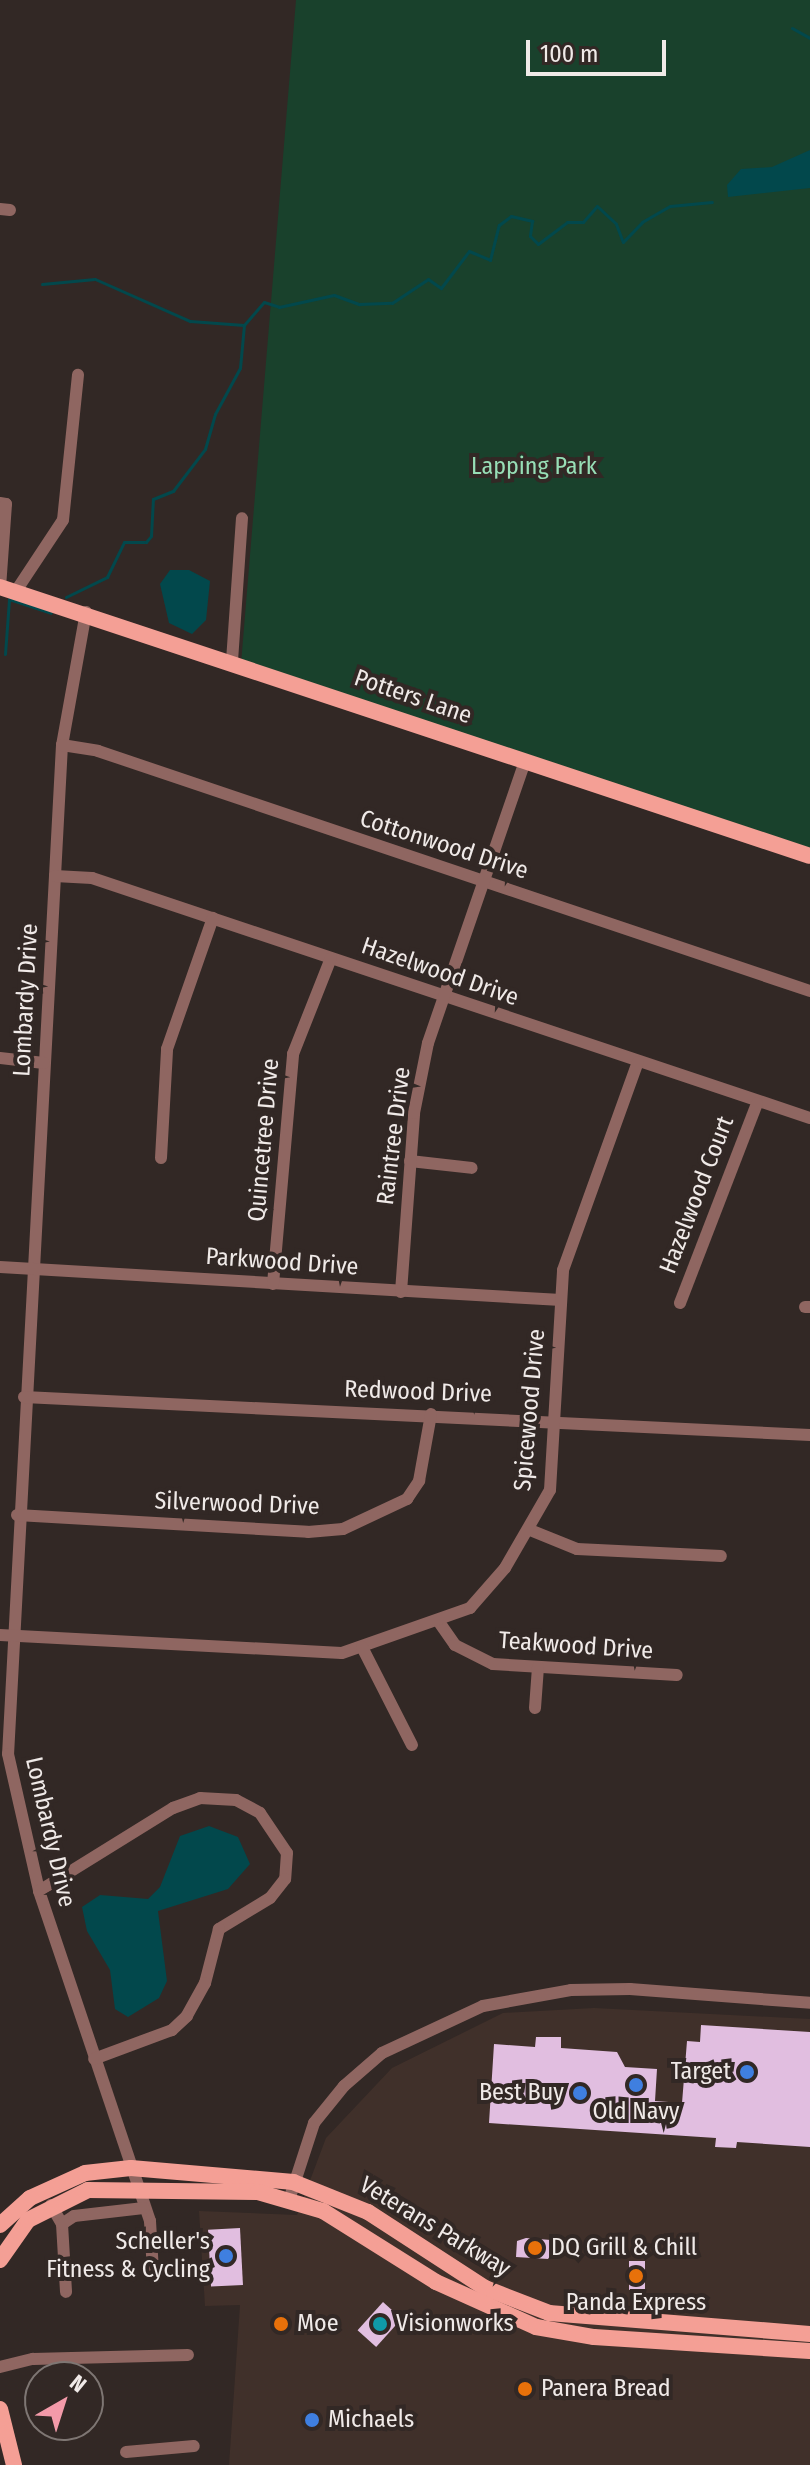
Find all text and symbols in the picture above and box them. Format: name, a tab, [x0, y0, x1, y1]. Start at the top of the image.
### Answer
scale bar	[530, 24, 670, 74]
text: 100 m	[540, 40, 598, 68]
park label: Lapping Park	[471, 453, 597, 481]
street label: Potters Lane	[350, 663, 476, 731]
street label: Cottonwood Drive	[356, 804, 532, 886]
street label: Lombardy Drive	[8, 923, 44, 1077]
street label: Hazelwood Drive	[358, 932, 522, 1012]
street label: Quincetree Drive	[243, 1057, 285, 1223]
street label: Raintree Drive	[371, 1065, 417, 1207]
street label: Hazelwood Court	[654, 1112, 740, 1278]
street label: Parkwood Drive	[205, 1242, 359, 1282]
street label: Spicewood Drive	[509, 1328, 551, 1492]
street label: Redwood Drive	[344, 1375, 492, 1409]
street label: Silverwood Drive	[154, 1487, 320, 1521]
street label: Teakwood Drive	[498, 1626, 654, 1666]
street label: Lombardy Drive	[19, 1754, 81, 1910]
place label: Target	[671, 2058, 731, 2086]
marker: Target	[738, 2063, 756, 2081]
marker: Old Navy	[627, 2076, 645, 2094]
place label: Best Buy	[479, 2079, 564, 2107]
marker: Best Buy	[571, 2084, 589, 2102]
place label: Old Navy	[592, 2098, 680, 2126]
street label: Veterans Parkway	[354, 2171, 516, 2283]
place label: Scheller's Fitness & Cycling	[46, 2228, 210, 2284]
place label: DQ Grill & Chill	[551, 2234, 697, 2262]
marker: DQ Grill & Chill	[526, 2239, 544, 2257]
marker: Scheller's Fitness & Cycling	[217, 2247, 235, 2265]
marker: Panda Express	[627, 2267, 645, 2285]
place label: Panda Express	[566, 2289, 706, 2317]
place label: Moe	[297, 2310, 339, 2338]
place label: Visionworks	[396, 2310, 514, 2338]
marker: Moe	[272, 2315, 290, 2333]
marker: Visionworks	[371, 2315, 389, 2333]
north arrow	[24, 2361, 104, 2441]
text: N	[65, 2369, 92, 2398]
place label: Panera Bread	[541, 2375, 671, 2403]
marker: Panera Bread	[516, 2380, 534, 2398]
place label: Michaels	[328, 2406, 414, 2434]
marker: Michaels	[303, 2411, 321, 2429]

